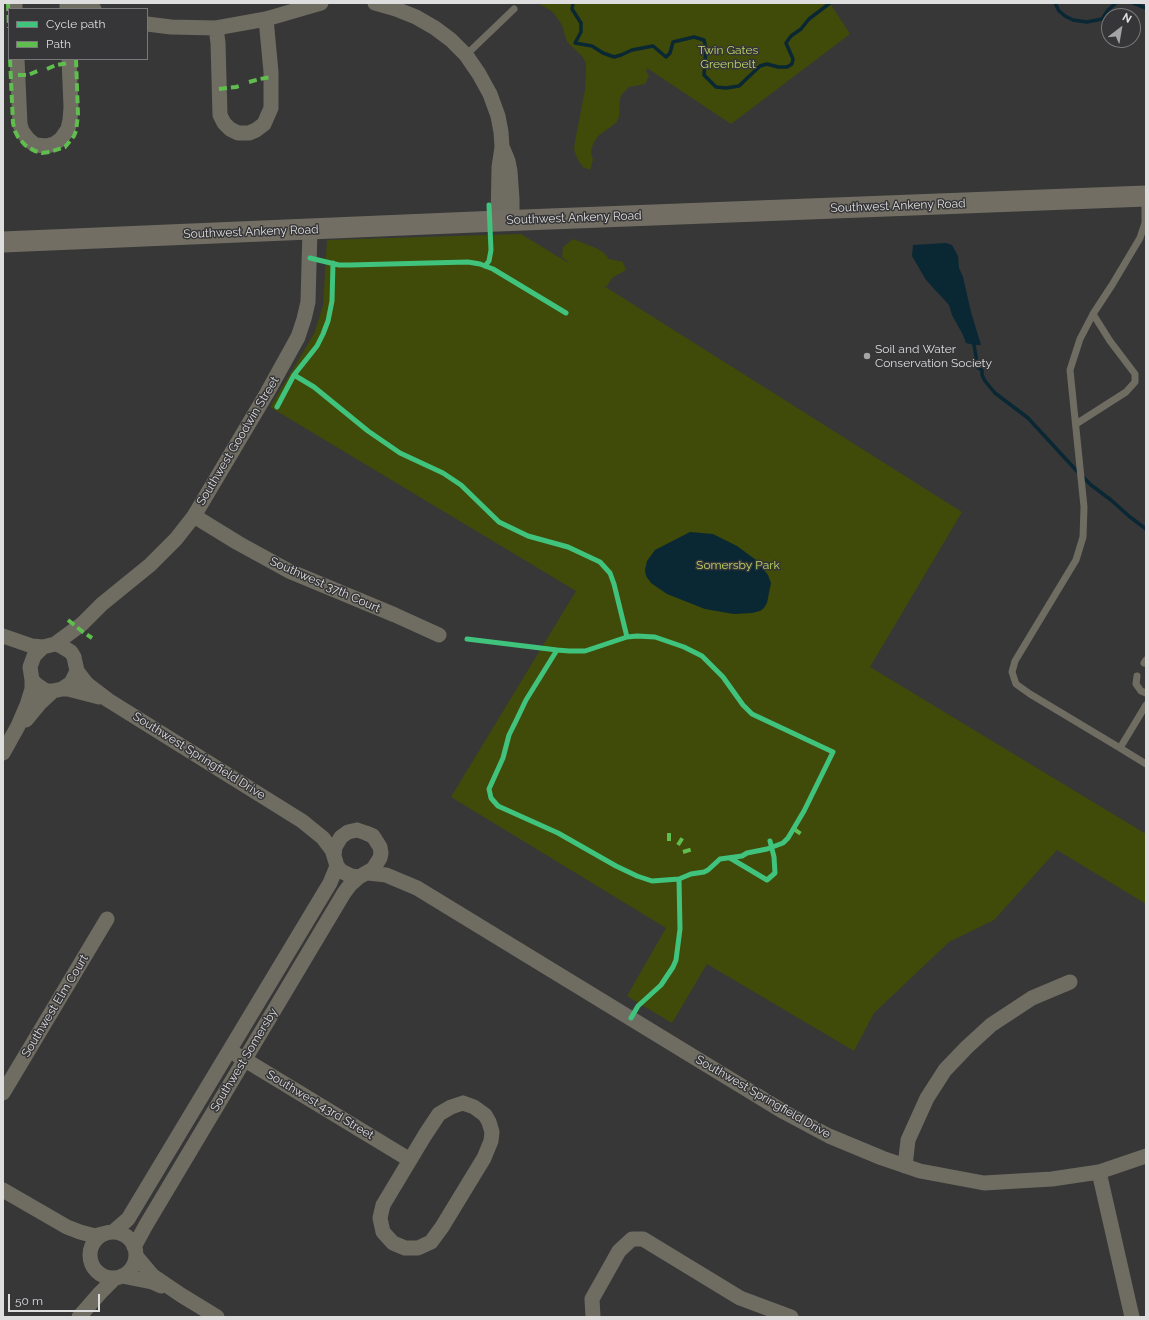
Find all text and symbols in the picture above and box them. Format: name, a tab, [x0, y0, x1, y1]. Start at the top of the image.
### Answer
legend	[8, 8, 148, 60]
north arrow	[1101, 8, 1141, 48]
text: N	[1120, 10, 1134, 26]
text: Cycle path	[46, 17, 105, 31]
text: Path	[46, 37, 71, 51]
park label: Twin Gates Greenbelt	[698, 43, 758, 71]
street label: Southwest Ankeny Road	[830, 196, 966, 216]
street label: Southwest Ankeny Road	[506, 208, 642, 228]
street label: Southwest Ankeny Road	[183, 222, 319, 242]
place label: Soil and Water Conservation Society	[875, 342, 992, 370]
marker: Soil and Water Conservation Society	[862, 351, 872, 361]
street label: Southwest Goodwin Street	[194, 374, 282, 508]
street label: Southwest 37th Court	[268, 554, 382, 616]
park label: Somersby Park	[696, 558, 780, 572]
street label: Southwest Springfield Drive	[130, 709, 268, 803]
street label: Southwest Elm Court	[19, 952, 91, 1060]
street label: Southwest Somersby	[207, 1006, 281, 1114]
street label: Southwest Springfield Drive	[693, 1052, 833, 1142]
street label: Southwest 43rd Street	[264, 1067, 376, 1143]
scale bar	[10, 1286, 102, 1312]
text: 50 m	[15, 1294, 43, 1308]

